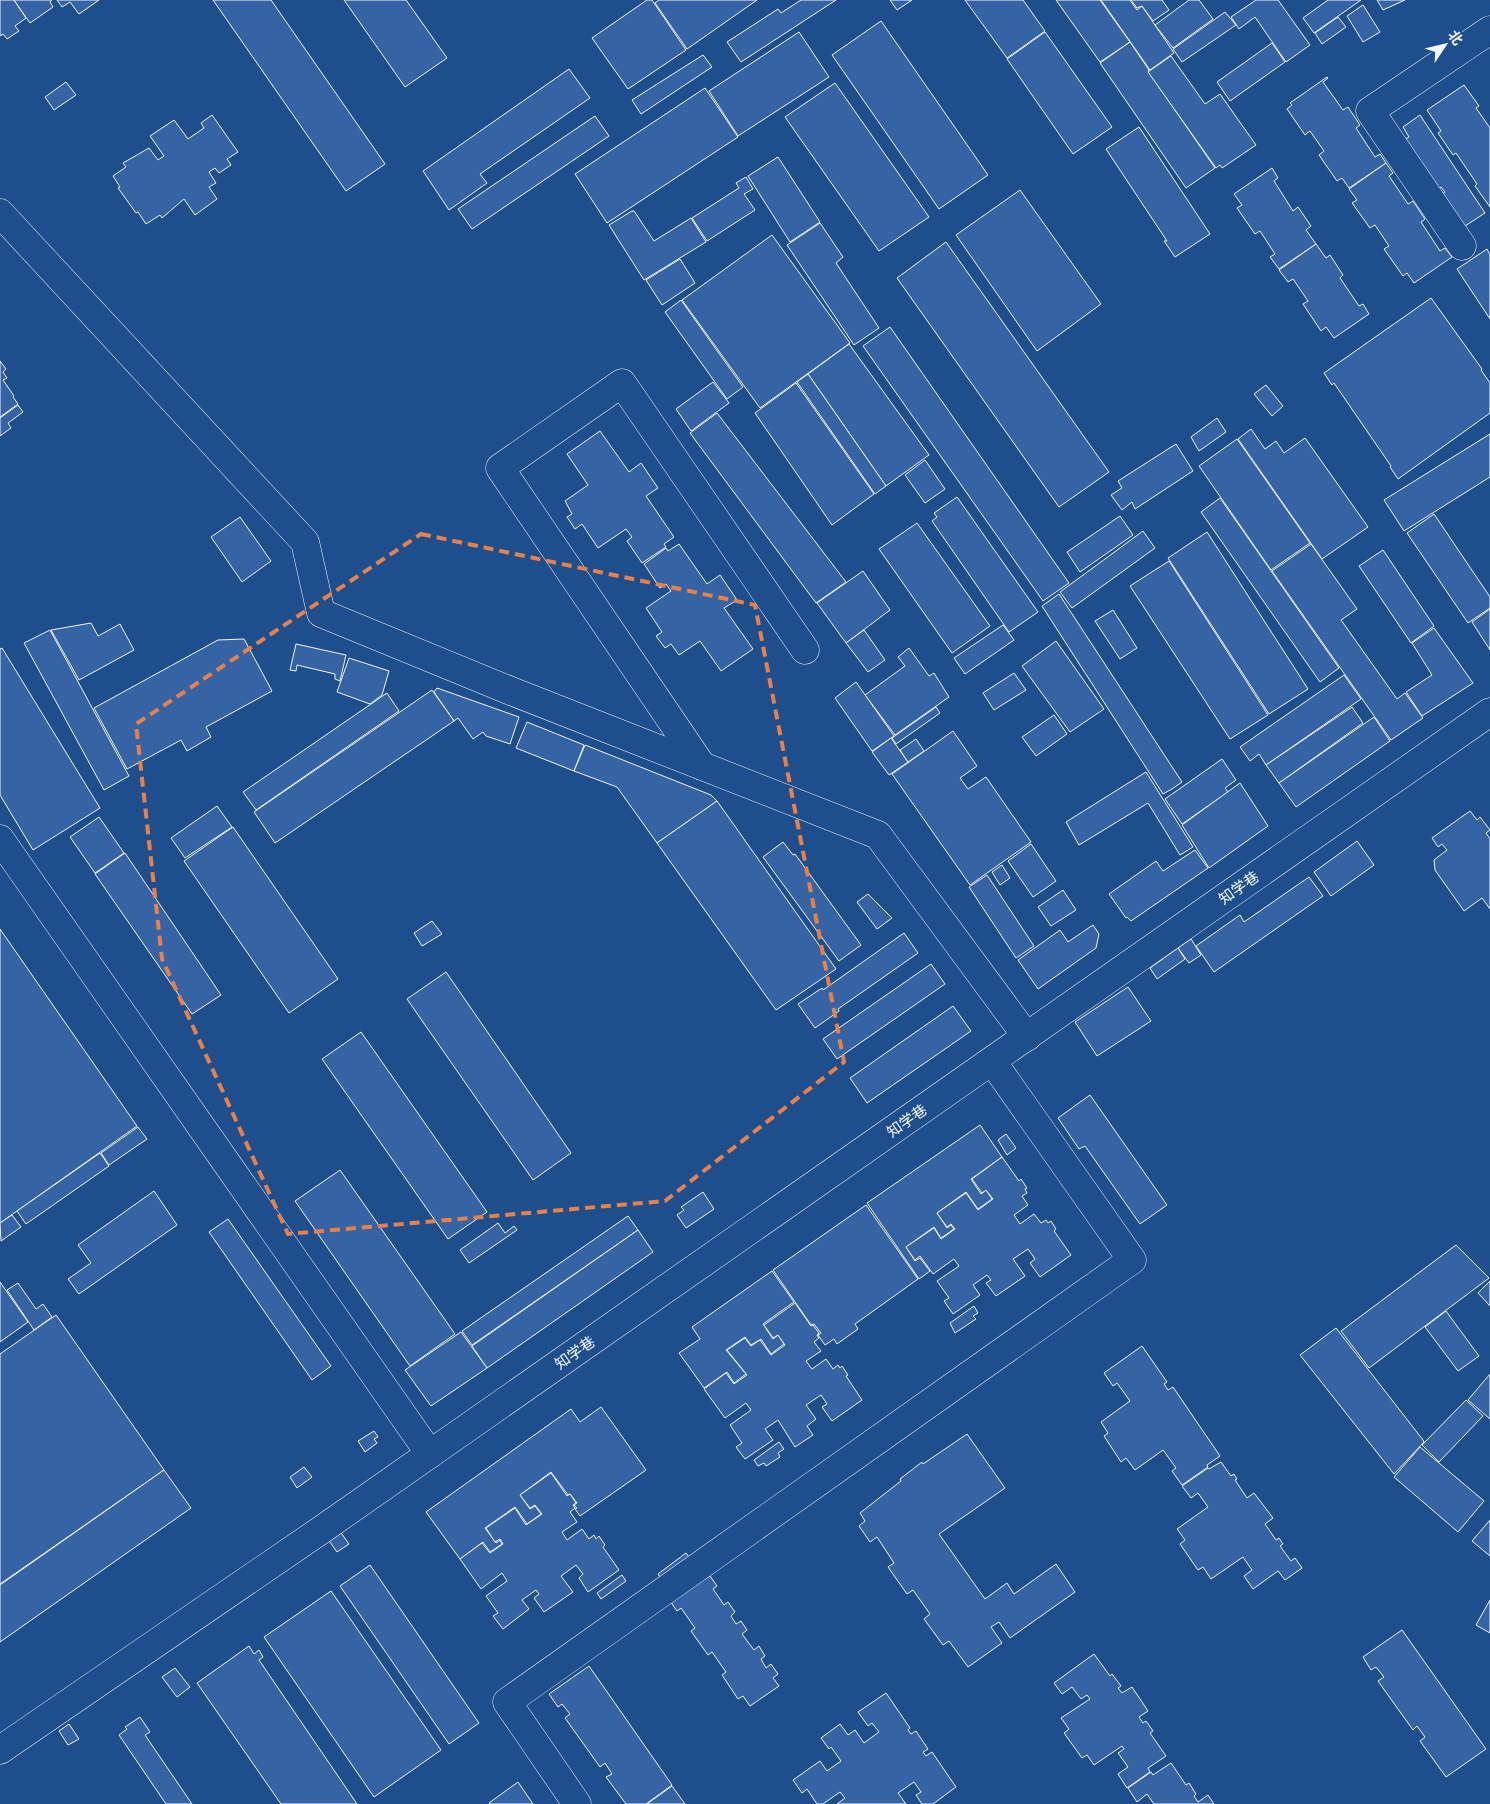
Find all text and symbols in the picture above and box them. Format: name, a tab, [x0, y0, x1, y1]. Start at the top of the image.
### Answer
north arrow	[1420, 20, 1470, 70]
text: 北	[1445, 28, 1465, 48]
street label: 知学巷	[1216, 869, 1262, 907]
street label: 知学巷	[884, 1102, 930, 1140]
street label: 知学巷	[552, 1334, 598, 1372]

